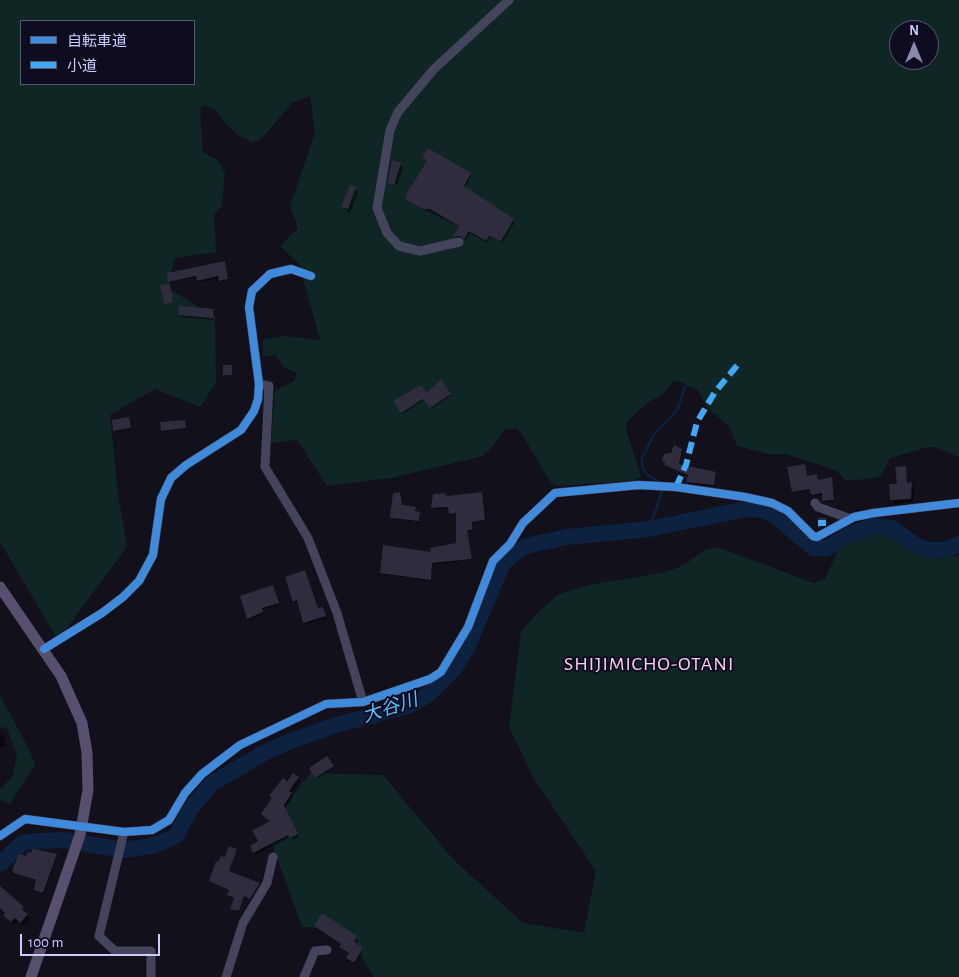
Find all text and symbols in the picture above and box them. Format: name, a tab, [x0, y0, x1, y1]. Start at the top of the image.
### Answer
legend	[20, 20, 195, 85]
north arrow	[889, 20, 939, 70]
text: N	[909, 24, 919, 38]
text: 自転車道	[67, 34, 127, 49]
text: 小道	[67, 59, 97, 74]
district label: SHIJIMICHO-OTANI	[562, 652, 736, 676]
water label: 大谷川	[359, 688, 421, 728]
scale bar	[22, 924, 162, 956]
text: 100 m	[28, 935, 63, 950]

